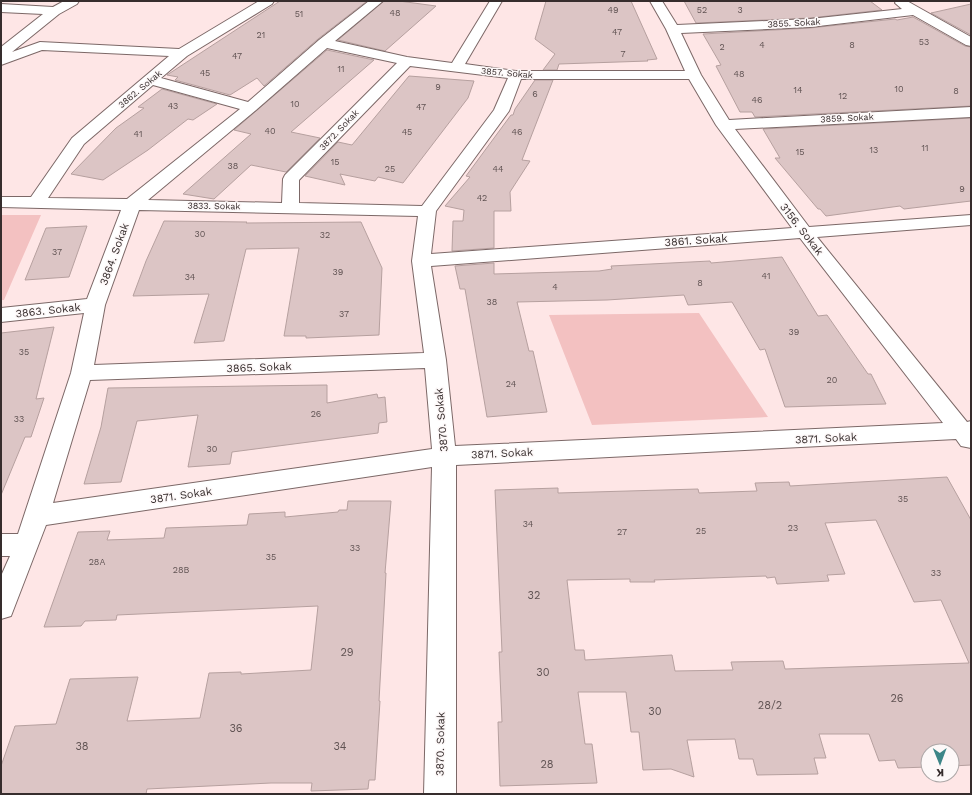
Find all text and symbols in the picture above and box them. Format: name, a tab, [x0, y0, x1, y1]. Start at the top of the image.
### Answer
house number: 49	[607, 5, 619, 15]
house number: 52	[697, 5, 707, 15]
house number: 3	[737, 5, 743, 15]
house number: 48	[389, 8, 401, 18]
house number: 51	[295, 9, 303, 19]
street label: 3855. Sokak	[767, 17, 821, 29]
house number: 47	[612, 27, 622, 37]
house number: 21	[257, 30, 265, 40]
house number: 53	[919, 37, 929, 47]
house number: 4	[759, 40, 765, 50]
house number: 8	[849, 40, 855, 50]
house number: 2	[719, 42, 725, 52]
house number: 7	[620, 49, 626, 59]
house number: 47	[232, 51, 242, 61]
house number: 11	[337, 64, 345, 74]
street label: 3857. Sokak	[481, 66, 533, 80]
street label: 3862. Sokak	[116, 68, 164, 110]
house number: 45	[200, 68, 210, 78]
house number: 48	[733, 69, 745, 79]
house number: 9	[435, 82, 441, 92]
house number: 10	[894, 84, 904, 94]
house number: 14	[793, 85, 803, 95]
house number: 8	[953, 86, 959, 96]
house number: 6	[532, 89, 538, 99]
house number: 12	[839, 91, 847, 101]
house number: 46	[752, 95, 762, 105]
house number: 10	[290, 99, 300, 109]
house number: 43	[168, 101, 178, 111]
house number: 47	[416, 102, 426, 112]
street label: 3872. Sokak	[317, 108, 361, 152]
street label: 3859. Sokak	[820, 112, 874, 124]
house number: 40	[264, 126, 276, 136]
house number: 45	[402, 127, 412, 137]
house number: 46	[512, 127, 522, 137]
house number: 41	[134, 129, 142, 139]
house number: 11	[921, 143, 929, 153]
house number: 13	[870, 145, 878, 155]
house number: 15	[796, 147, 804, 157]
house number: 15	[331, 157, 339, 167]
house number: 38	[228, 161, 238, 171]
house number: 25	[385, 164, 395, 174]
house number: 44	[493, 164, 504, 174]
house number: 9	[959, 184, 965, 194]
house number: 42	[477, 193, 487, 203]
street label: 3833. Sokak	[187, 201, 241, 211]
street label: 3156. Sokak	[777, 201, 826, 258]
street label: 3864. Sokak	[97, 221, 132, 287]
house number: 30	[195, 229, 206, 239]
house number: 32	[320, 230, 330, 240]
street label: 3861. Sokak	[664, 232, 728, 249]
house number: 37	[52, 247, 62, 257]
house number: 39	[333, 267, 343, 277]
house number: 41	[762, 271, 770, 281]
house number: 34	[185, 272, 196, 282]
house number: 8	[697, 278, 703, 288]
house number: 4	[552, 282, 558, 292]
house number: 38	[487, 297, 497, 307]
street label: 3863. Sokak	[15, 301, 81, 320]
house number: 37	[339, 309, 349, 319]
house number: 39	[789, 327, 799, 337]
house number: 35	[19, 347, 29, 357]
street label: 3865. Sokak	[226, 360, 292, 375]
house number: 20	[827, 375, 838, 385]
house number: 24	[506, 379, 517, 389]
street label: 3870. Sokak	[432, 387, 451, 453]
house number: 26	[311, 409, 321, 419]
house number: 33	[14, 414, 24, 424]
street label: 3871. Sokak	[795, 430, 857, 447]
house number: 30	[207, 444, 218, 454]
street label: 3871. Sokak	[471, 445, 533, 462]
street label: 3871. Sokak	[149, 485, 213, 506]
house number: 35	[898, 494, 908, 504]
house number: 34	[523, 519, 534, 529]
house number: 23	[788, 523, 798, 533]
house number: 25	[696, 526, 706, 536]
house number: 27	[617, 527, 627, 537]
house number: 33	[350, 543, 360, 553]
house number: 35	[266, 552, 276, 562]
house number: 28A	[89, 557, 105, 567]
house number: 28B	[173, 565, 189, 575]
house number: 33	[931, 568, 941, 578]
house number: 32	[528, 589, 540, 602]
house number: 29	[340, 646, 354, 659]
house number: 30	[536, 666, 550, 679]
house number: 26	[890, 692, 904, 705]
house number: 28/2	[758, 699, 782, 712]
house number: 30	[648, 705, 662, 718]
street label: 3870. Sokak	[433, 712, 448, 776]
house number: 36	[229, 722, 243, 735]
house number: 38	[75, 740, 89, 753]
house number: 34	[333, 740, 347, 753]
north arrow	[920, 743, 960, 783]
house number: 28	[540, 758, 554, 771]
text: K	[936, 766, 944, 779]

